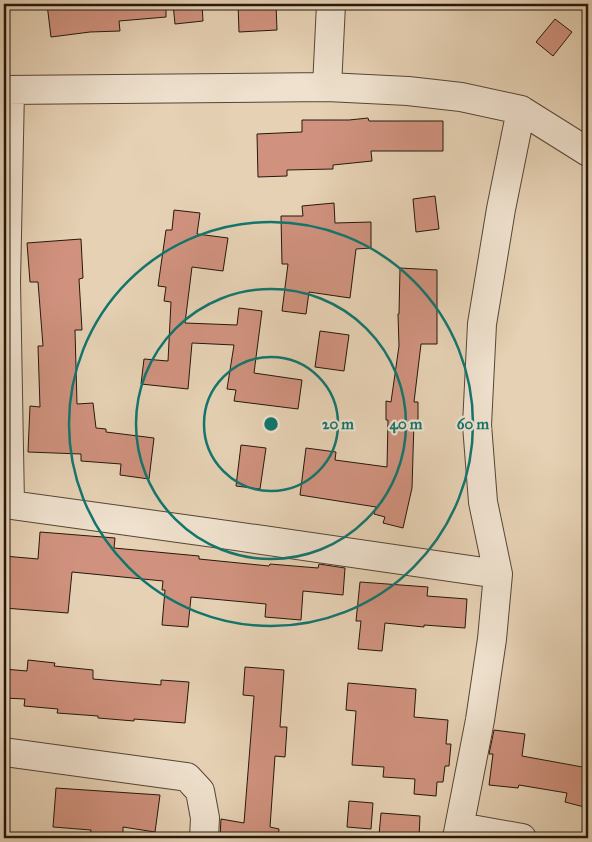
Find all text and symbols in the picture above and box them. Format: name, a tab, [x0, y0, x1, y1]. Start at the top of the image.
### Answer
centre of rings	[262, 415, 280, 433]
text: 20 m	[322, 415, 354, 433]
text: 40 m	[390, 415, 423, 434]
text: 60 m	[457, 415, 490, 433]

